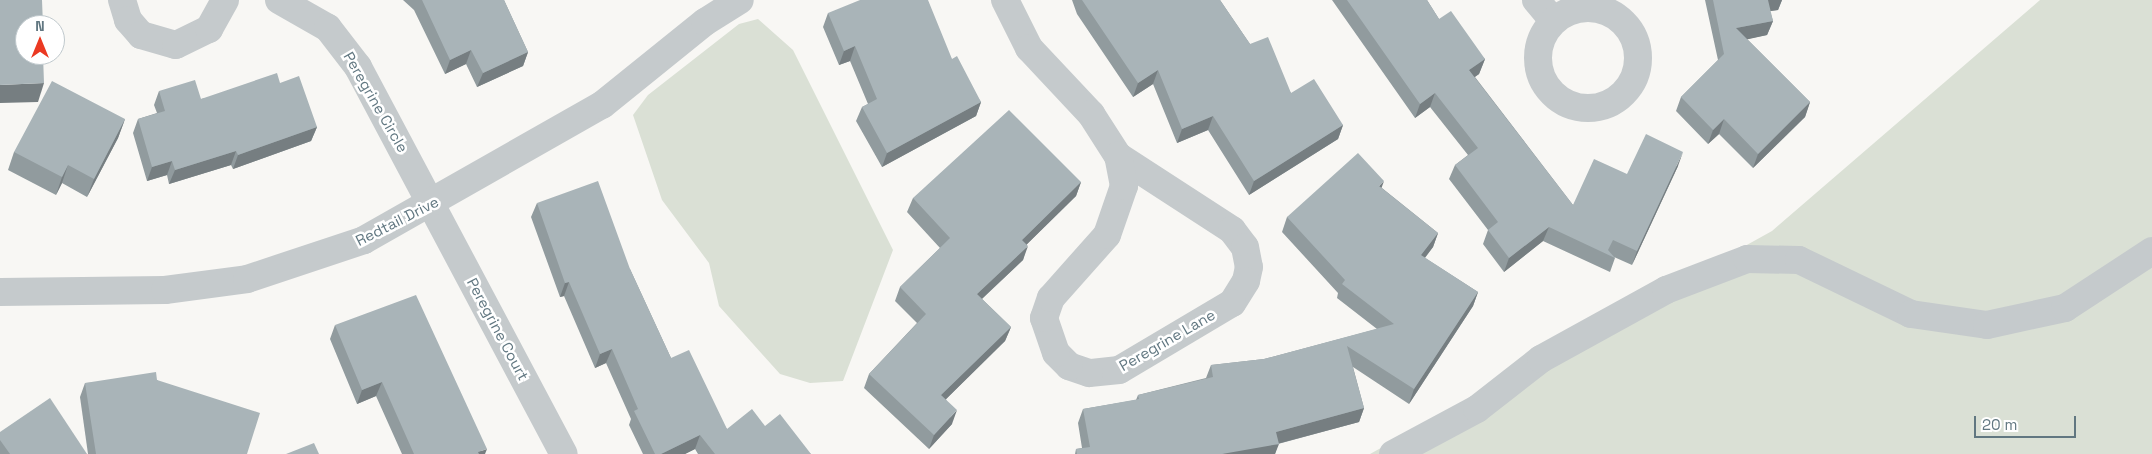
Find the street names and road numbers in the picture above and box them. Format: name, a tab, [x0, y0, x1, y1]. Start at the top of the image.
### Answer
street label: Peregrine Circle	[340, 49, 412, 155]
street label: Redtail Drive	[353, 192, 441, 250]
street label: Peregrine Court	[463, 275, 533, 383]
street label: Peregrine Lane	[1116, 305, 1218, 375]

